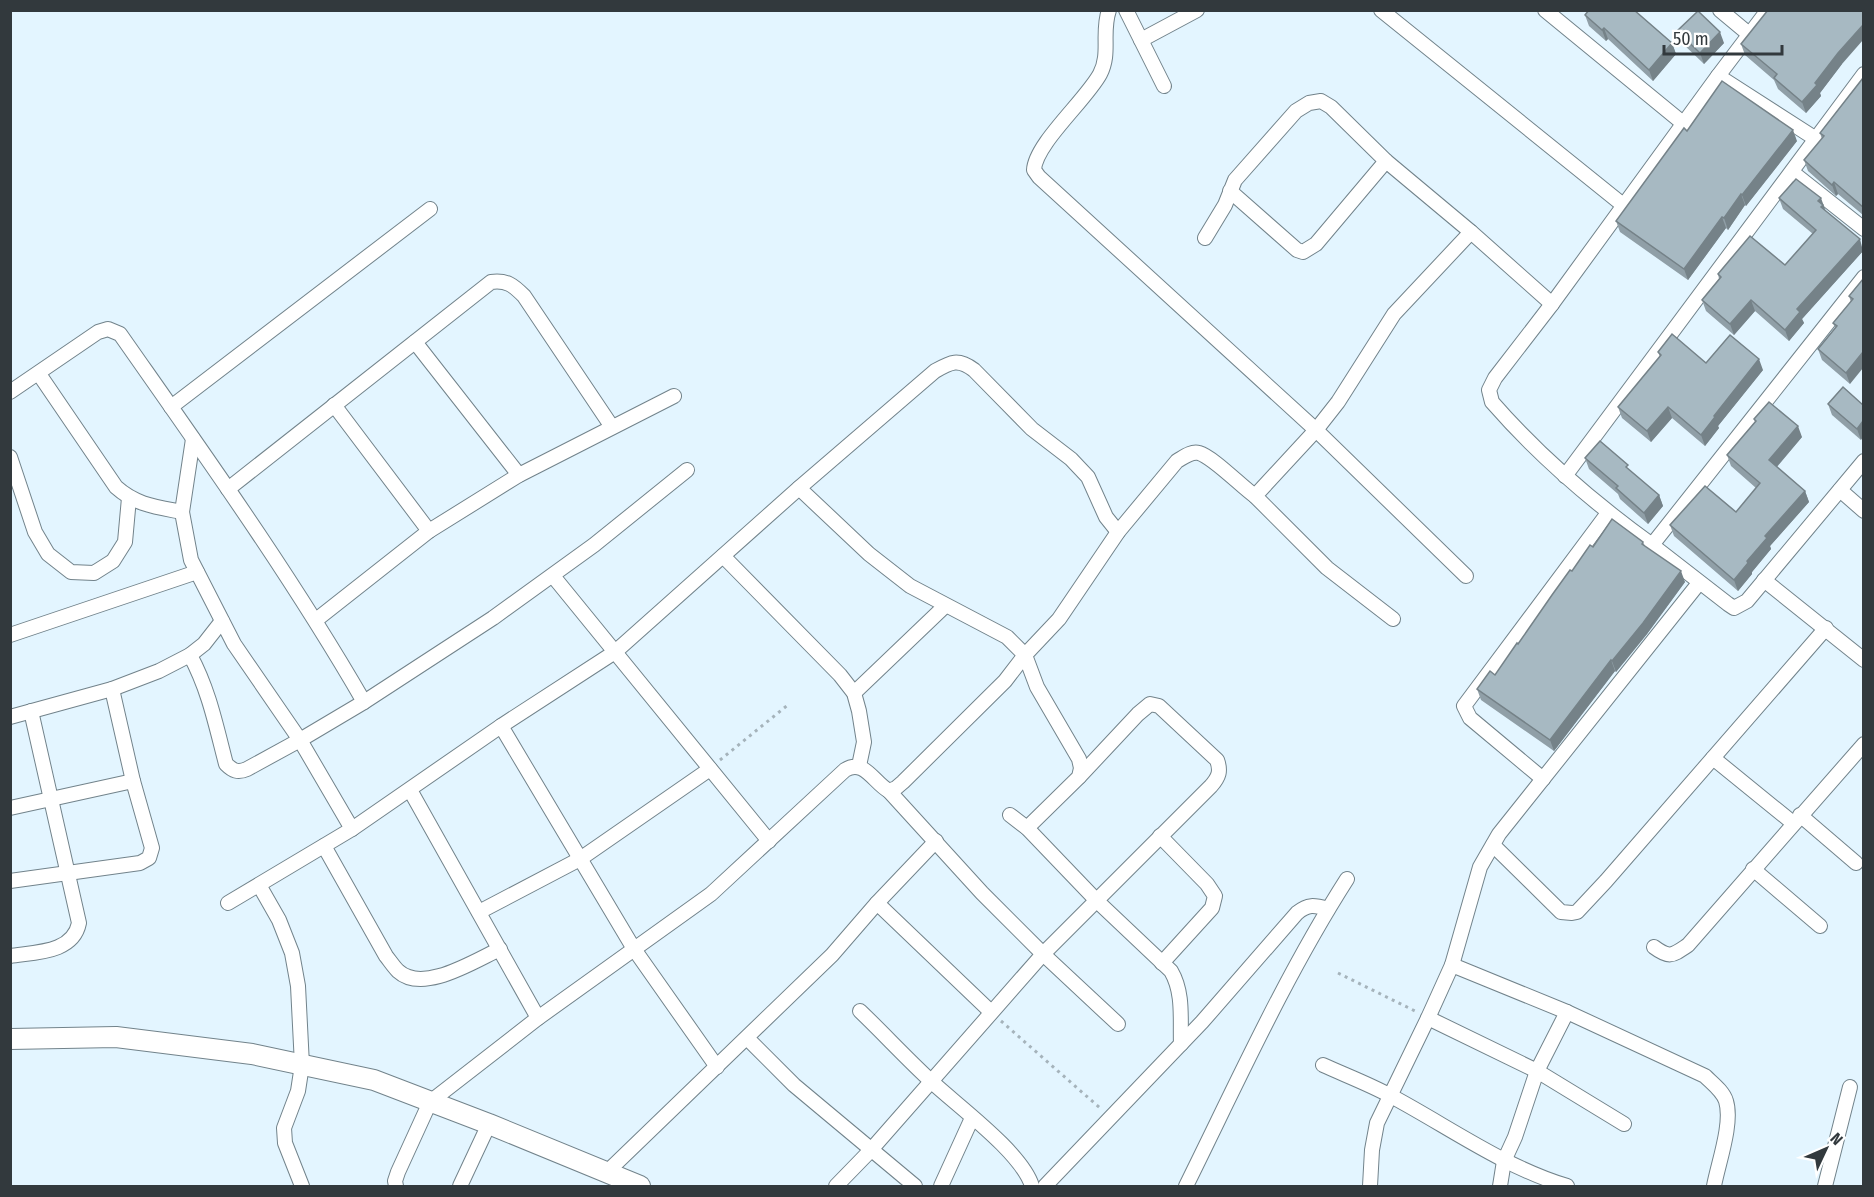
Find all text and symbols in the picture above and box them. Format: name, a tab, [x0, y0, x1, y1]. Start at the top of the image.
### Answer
scale bar	[1664, 18, 1782, 56]
text: 50 m	[1673, 28, 1709, 50]
north arrow	[1796, 1119, 1856, 1179]
text: N	[1826, 1129, 1847, 1149]

